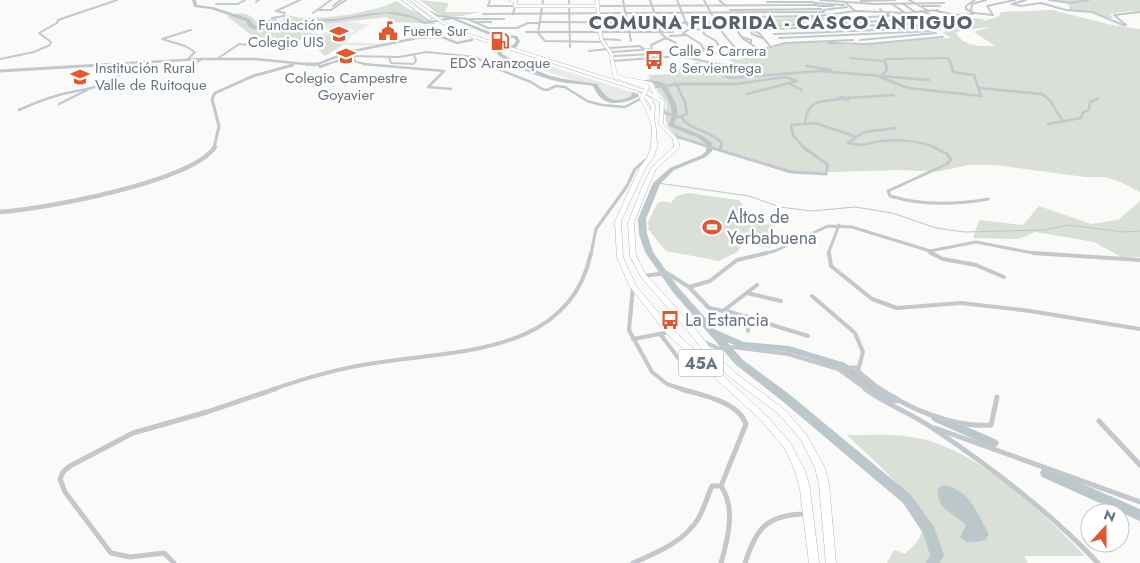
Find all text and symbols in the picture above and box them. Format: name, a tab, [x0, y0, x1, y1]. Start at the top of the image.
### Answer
district label: COMUNA FLORIDA - CASCO ANTIGUO	[589, 9, 973, 36]
place label: Fundación Colegio UIS	[248, 14, 324, 53]
public building icon: Fuerte Sur	[377, 20, 399, 42]
place label: Fuerte Sur	[403, 20, 469, 42]
school or university icon: Fundación Colegio UIS	[328, 23, 350, 45]
fuel station icon: EDS Aranzoque	[489, 30, 511, 52]
place label: Calle 5 Carrera 8 Servientrega	[669, 40, 766, 79]
school or university icon: Colegio Campestre Goyavier	[335, 45, 357, 67]
bus stop icon: Calle 5 Carrera 8 Servientrega	[643, 49, 665, 71]
place label: EDS Aranzoque	[450, 52, 550, 74]
place label: Institución Rural Valle de Ruitoque	[95, 57, 207, 96]
school or university icon: Institución Rural Valle de Ruitoque	[69, 66, 91, 88]
place label: Colegio Campestre Goyavier	[285, 67, 408, 106]
place label: Altos de Yerbabuena	[727, 204, 817, 251]
sports icon: Altos de Yerbabuena	[701, 216, 723, 238]
place label: La Estancia	[685, 307, 769, 333]
bus stop icon: La Estancia	[659, 309, 681, 331]
road number: 45A	[678, 349, 724, 376]
north arrow	[1080, 503, 1130, 553]
text: N	[1101, 505, 1118, 527]

